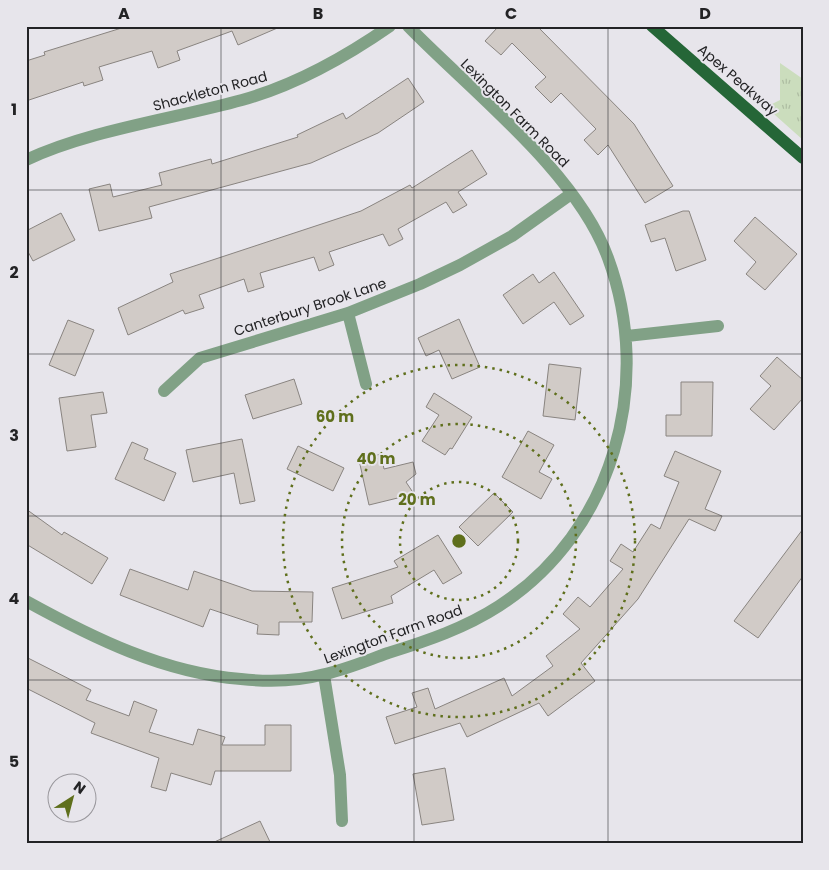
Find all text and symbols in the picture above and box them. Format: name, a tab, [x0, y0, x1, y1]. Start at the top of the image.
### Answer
text: A	[118, 2, 130, 25]
text: B	[313, 2, 323, 25]
text: C	[505, 2, 517, 25]
text: D	[699, 2, 711, 25]
street label: Apex Peakway	[694, 40, 783, 121]
street label: Lexington Farm Road	[456, 54, 574, 172]
street label: Shackleton Road	[151, 66, 269, 116]
text: 1	[11, 98, 17, 121]
text: 2	[9, 261, 19, 284]
street label: Canterbury Brook Lane	[231, 273, 389, 341]
text: 60 m	[316, 406, 354, 427]
text: 3	[9, 424, 19, 447]
text: 40 m	[356, 448, 396, 469]
text: 20 m	[398, 489, 436, 510]
centre of rings	[450, 532, 468, 550]
text: 4	[9, 587, 20, 610]
street label: Lexington Farm Road	[321, 600, 465, 668]
text: 5	[9, 750, 19, 773]
north arrow	[48, 772, 98, 822]
text: N	[70, 776, 90, 799]

